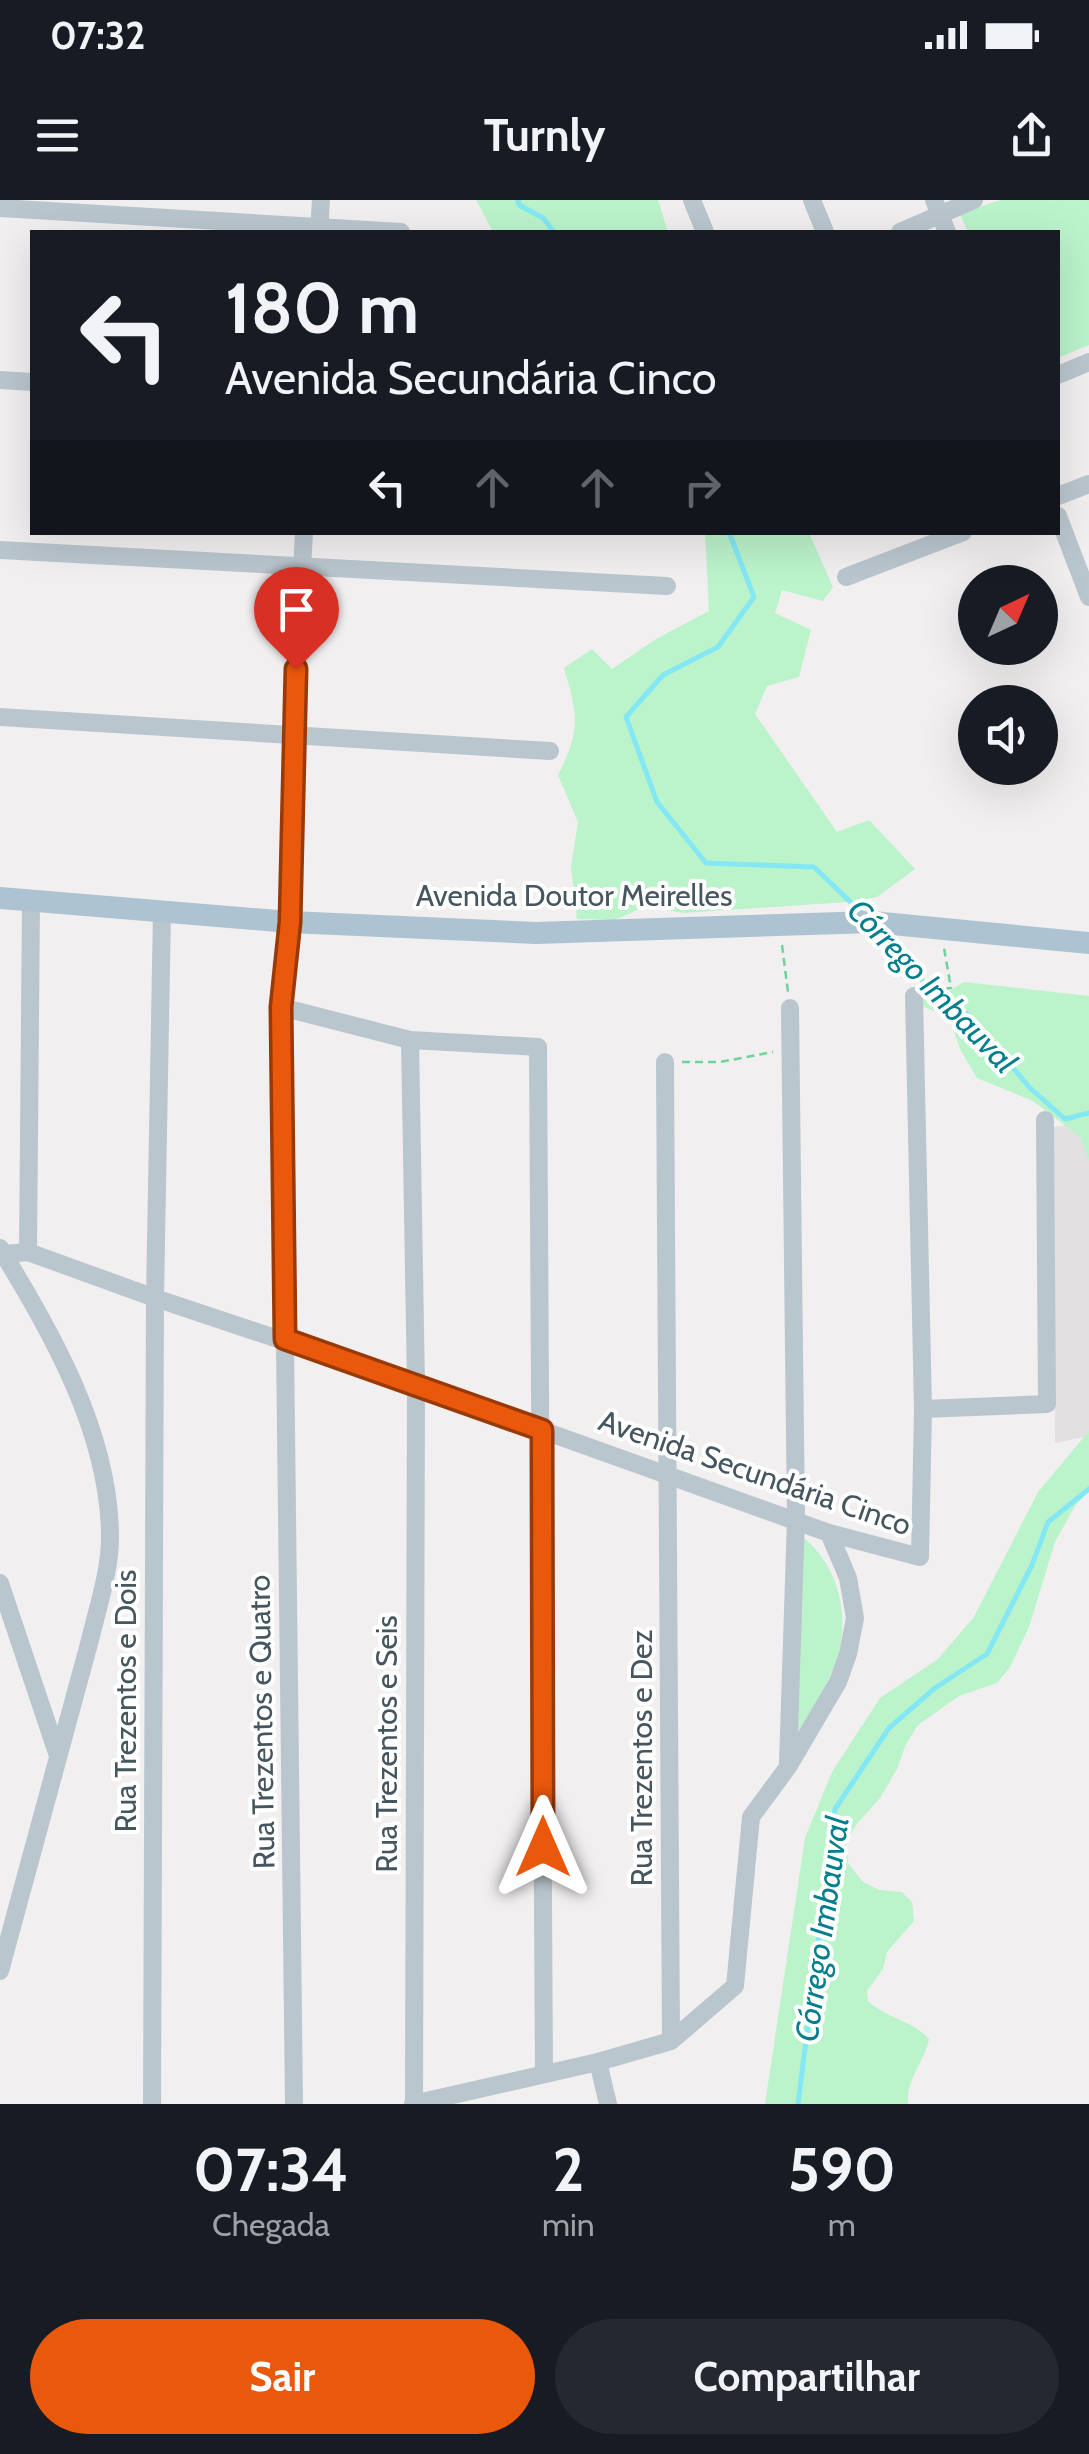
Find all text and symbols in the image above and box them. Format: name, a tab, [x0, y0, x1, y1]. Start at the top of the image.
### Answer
text: 07:32	[50, 12, 145, 59]
icon: menu	[30, 108, 85, 163]
text: Turnly	[484, 108, 605, 162]
icon: share	[1004, 108, 1059, 163]
text: 180 m	[225, 265, 419, 351]
icon: left	[60, 270, 190, 400]
text: Avenida Secundária Cinco	[225, 351, 717, 405]
icon: left	[360, 460, 415, 515]
icon: ahead	[465, 460, 520, 515]
icon: ahead	[570, 460, 625, 515]
icon: right	[675, 460, 730, 515]
north arrow	[958, 565, 1058, 665]
map controls	[958, 565, 1058, 785]
pin	[254, 567, 339, 670]
icon: arrive	[269, 582, 324, 637]
button: sound	[958, 685, 1058, 785]
street label: Avenida Doutor Meirelles	[416, 877, 732, 914]
water label: Córrego Imbauval	[839, 890, 1026, 1081]
street label: Avenida Secundária Cinco	[594, 1402, 916, 1543]
street label: Rua Trezentos e Dois	[107, 1570, 144, 1832]
street label: Rua Trezentos e Quatro	[240, 1575, 283, 1869]
street label: Rua Trezentos e Seis	[368, 1615, 405, 1873]
street label: Rua Trezentos e Dez	[623, 1630, 660, 1886]
position arrow	[491, 1795, 595, 1899]
water label: Córrego Imbauval	[786, 1813, 857, 2044]
text: 07:34	[193, 2133, 349, 2206]
text: 2	[552, 2133, 584, 2206]
text: 590	[788, 2133, 896, 2206]
text: Chegada	[212, 2205, 330, 2244]
text: min	[542, 2205, 595, 2244]
text: m	[828, 2205, 856, 2244]
button: Sair	[30, 2319, 535, 2434]
button: Compartilhar	[555, 2319, 1059, 2434]

